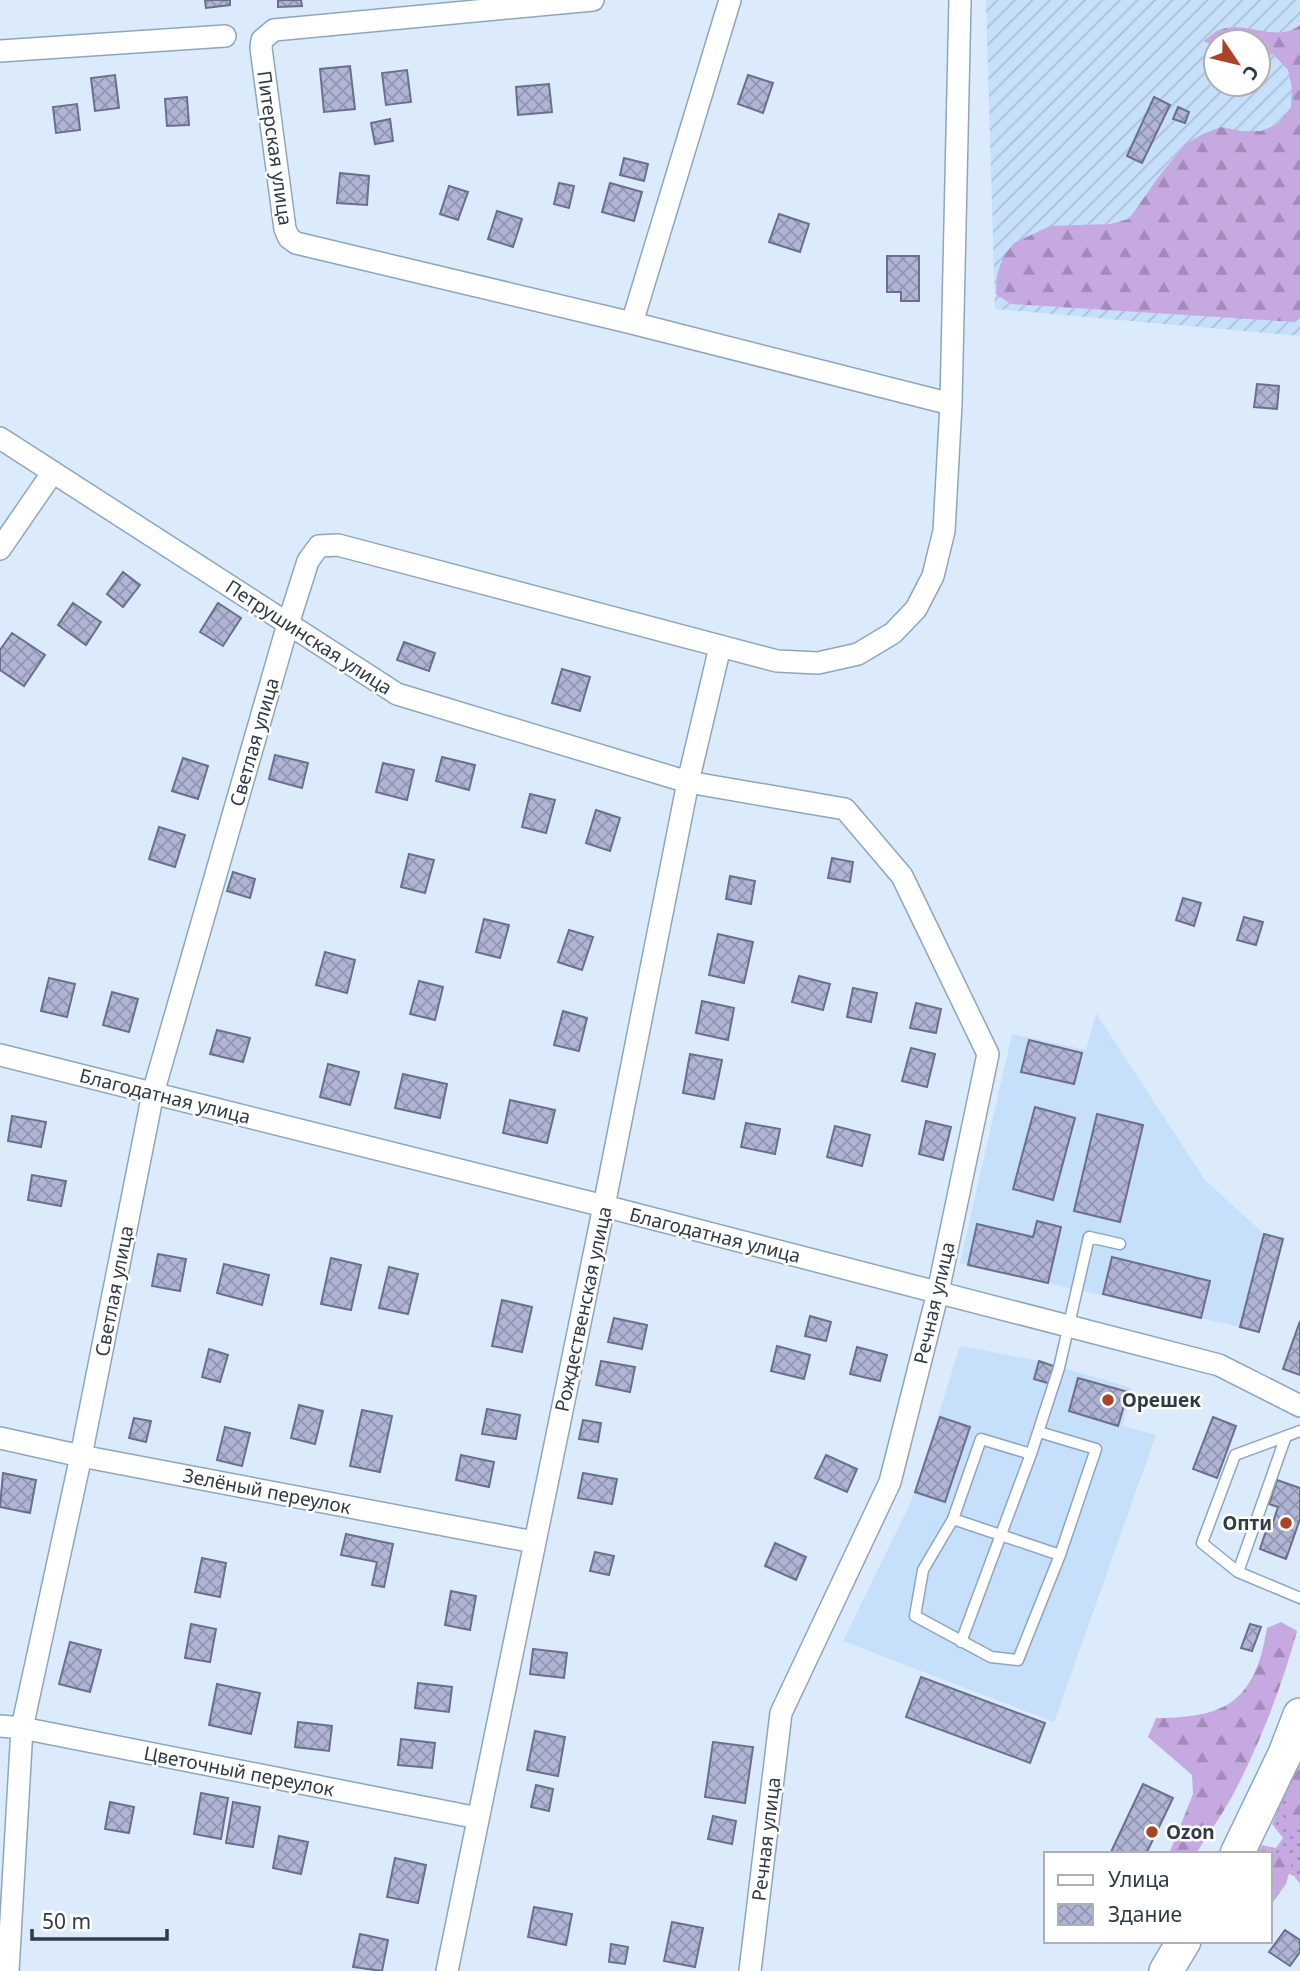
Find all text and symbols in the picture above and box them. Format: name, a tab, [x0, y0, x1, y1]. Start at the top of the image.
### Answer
north arrow	[1202, 28, 1272, 98]
text: С	[1237, 60, 1265, 85]
street label: Питерская улица	[251, 69, 299, 227]
street label: Петрушинская улица	[221, 573, 397, 701]
street label: Светлая улица	[223, 675, 285, 809]
street label: Благодатная улица	[77, 1062, 253, 1130]
street label: Благодатная улица	[627, 1201, 803, 1269]
street label: Рождественская улица	[549, 1204, 617, 1414]
street label: Светлая улица	[89, 1223, 139, 1359]
street label: Речная улица	[907, 1239, 961, 1367]
place label: Орешек	[1122, 1387, 1201, 1413]
marker: Орешек	[1100, 1392, 1116, 1408]
street label: Зелёный переулок	[181, 1462, 353, 1520]
place label: Опти	[1222, 1510, 1272, 1536]
marker: Опти	[1278, 1515, 1294, 1531]
street label: Цветочный переулок	[142, 1740, 336, 1802]
street label: Речная улица	[745, 1775, 787, 1903]
place label: Ozon	[1166, 1819, 1215, 1845]
marker: Ozon	[1144, 1824, 1160, 1840]
legend	[1044, 1852, 1272, 1943]
text: Улица	[1108, 1865, 1170, 1893]
scale bar	[32, 1898, 166, 1942]
text: Здание	[1108, 1900, 1182, 1928]
text: 50 m	[42, 1907, 91, 1935]

